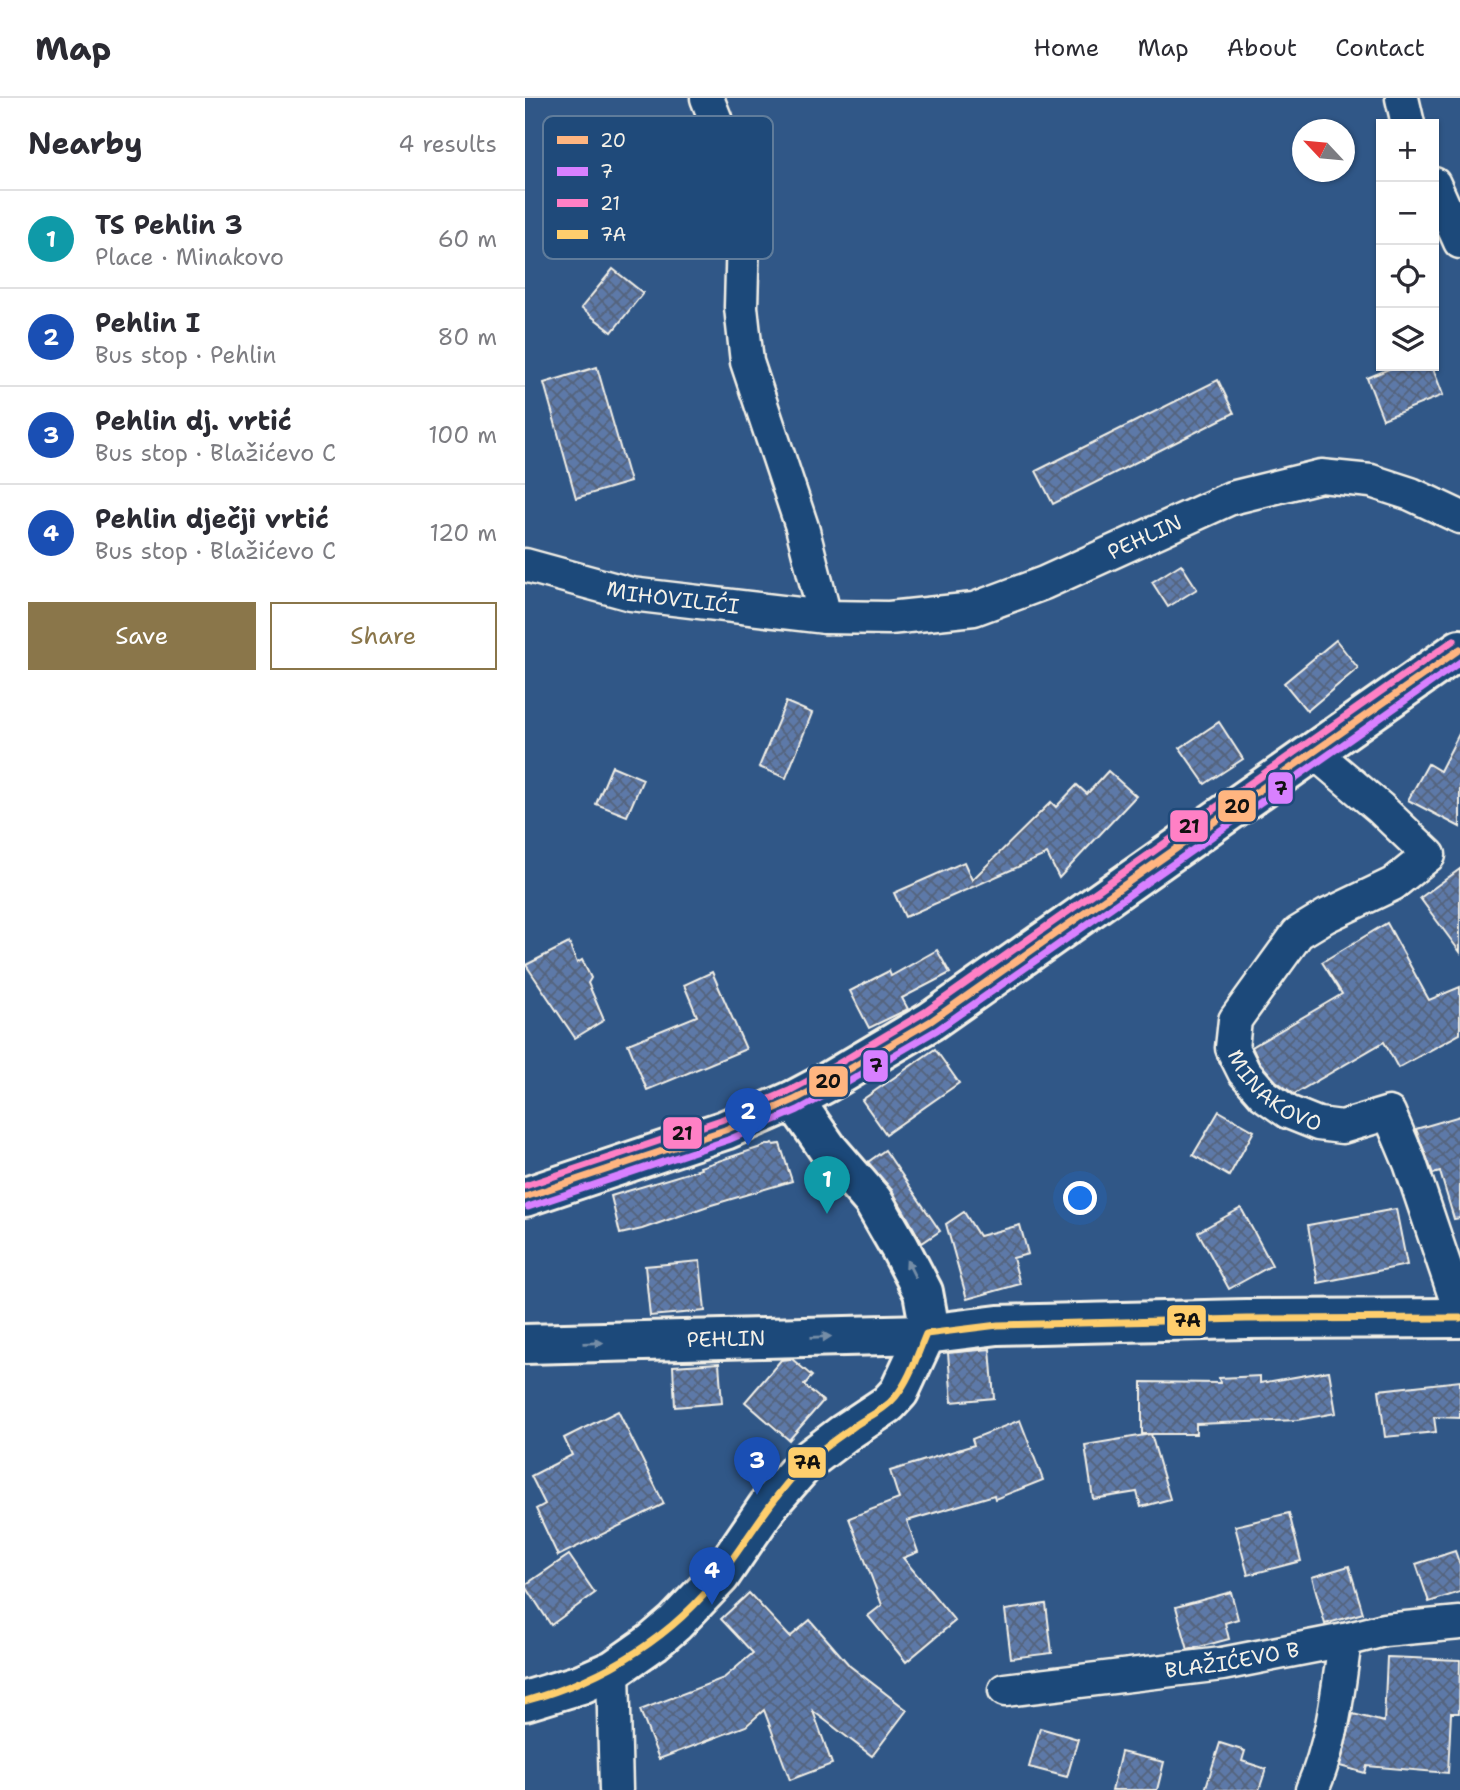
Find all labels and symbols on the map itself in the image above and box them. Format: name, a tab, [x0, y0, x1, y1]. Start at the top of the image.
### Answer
legend	[543, 116, 773, 259]
north arrow	[1292, 119, 1355, 182]
text: 20	[600, 128, 626, 153]
text: 7	[600, 159, 613, 184]
text: 21	[600, 191, 620, 216]
text: 7A	[600, 222, 626, 247]
street label: PEHLIN	[1103, 508, 1186, 566]
street label: MIHOVILIĆI	[603, 574, 741, 621]
line badge: 7	[1267, 771, 1294, 805]
text: 7	[1274, 776, 1288, 801]
line badge: 20	[1217, 789, 1257, 823]
text: 20	[1224, 794, 1250, 819]
line badge: 21	[1169, 809, 1209, 843]
text: 21	[1178, 814, 1200, 839]
street label: MINAKOVO	[1221, 1045, 1326, 1138]
line badge: 7	[862, 1049, 889, 1083]
text: 7	[869, 1053, 883, 1078]
line badge: 20	[808, 1065, 849, 1098]
text: 20	[815, 1069, 841, 1094]
pin: 2	[725, 1088, 771, 1146]
line badge: 21	[662, 1116, 703, 1150]
text: 21	[671, 1121, 693, 1146]
pin: 1	[804, 1156, 850, 1214]
your location	[1063, 1181, 1097, 1215]
one-way arrow	[905, 1259, 917, 1279]
line badge: 7A	[1166, 1304, 1207, 1337]
text: 7A	[1173, 1308, 1201, 1333]
street label: PEHLIN	[686, 1324, 766, 1354]
one-way arrow	[810, 1331, 832, 1343]
one-way arrow	[582, 1337, 604, 1349]
pin: 3	[734, 1437, 780, 1495]
line badge: 7A	[787, 1446, 827, 1479]
text: 7A	[793, 1450, 821, 1475]
pin: 4	[689, 1547, 735, 1605]
street label: BLAŽIĆEVO B	[1163, 1635, 1302, 1685]

